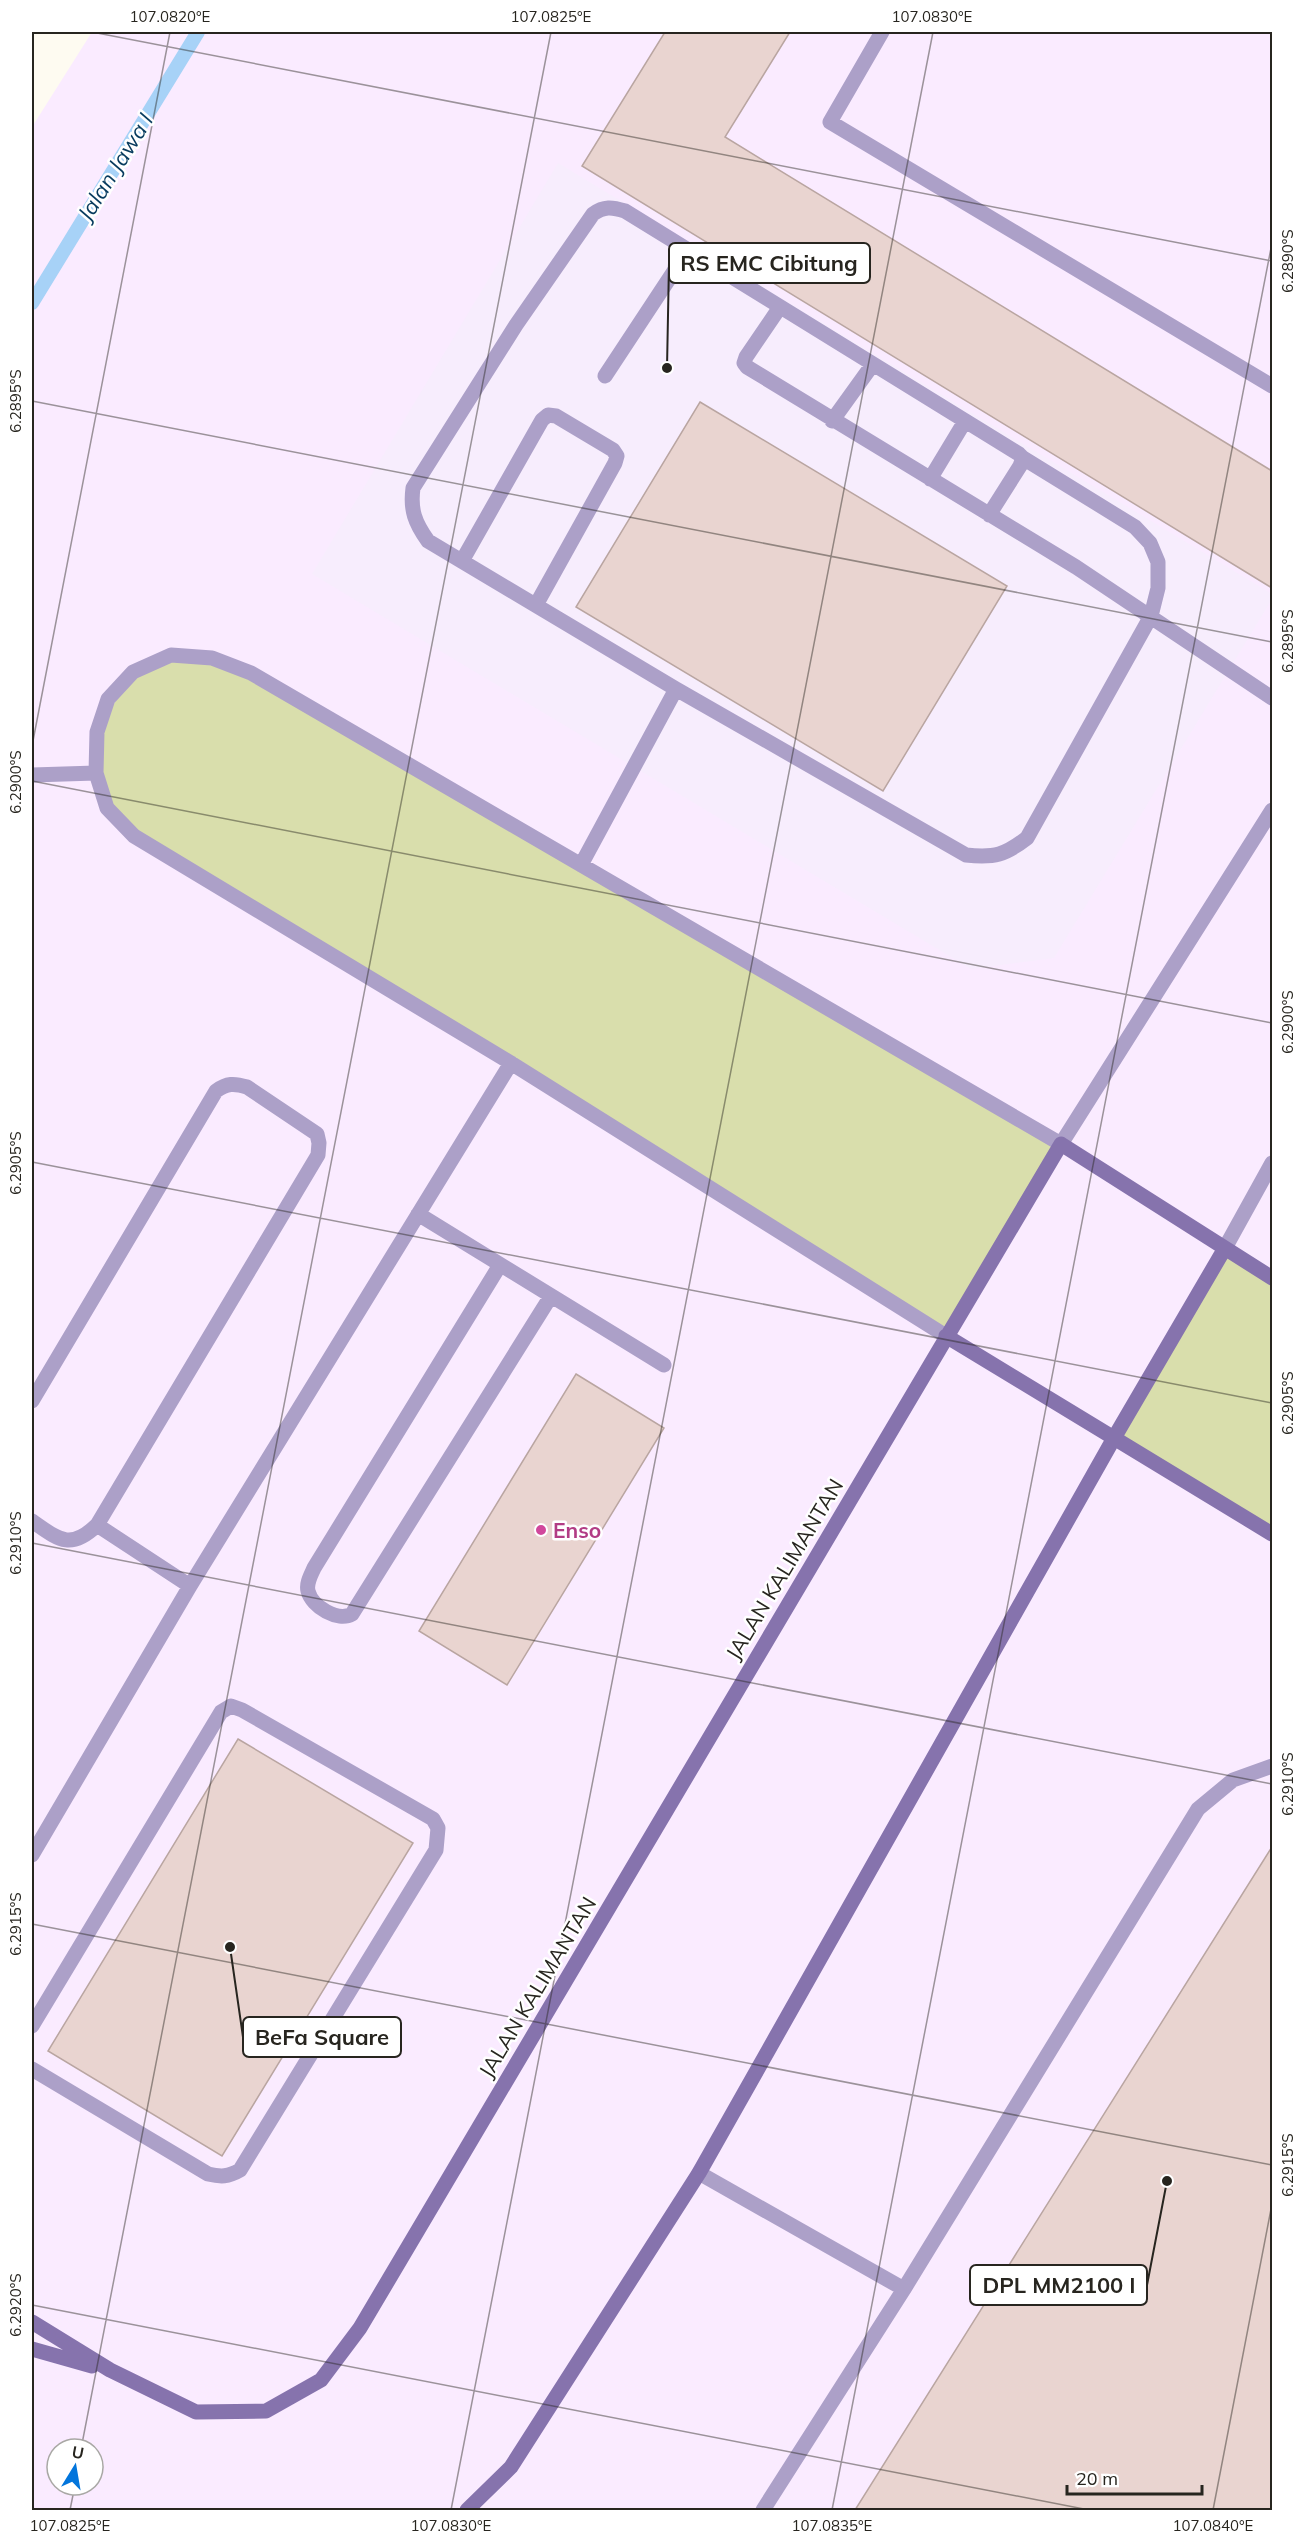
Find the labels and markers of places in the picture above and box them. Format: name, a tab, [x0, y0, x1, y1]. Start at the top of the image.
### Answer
callout: RS EMC Cibitung	[669, 243, 870, 283]
place label: Enso	[553, 1517, 601, 1543]
marker: Enso	[534, 1523, 548, 1537]
callout: BeFa Square	[243, 2017, 401, 2057]
callout: DPL MM2100 I	[970, 2265, 1147, 2305]

